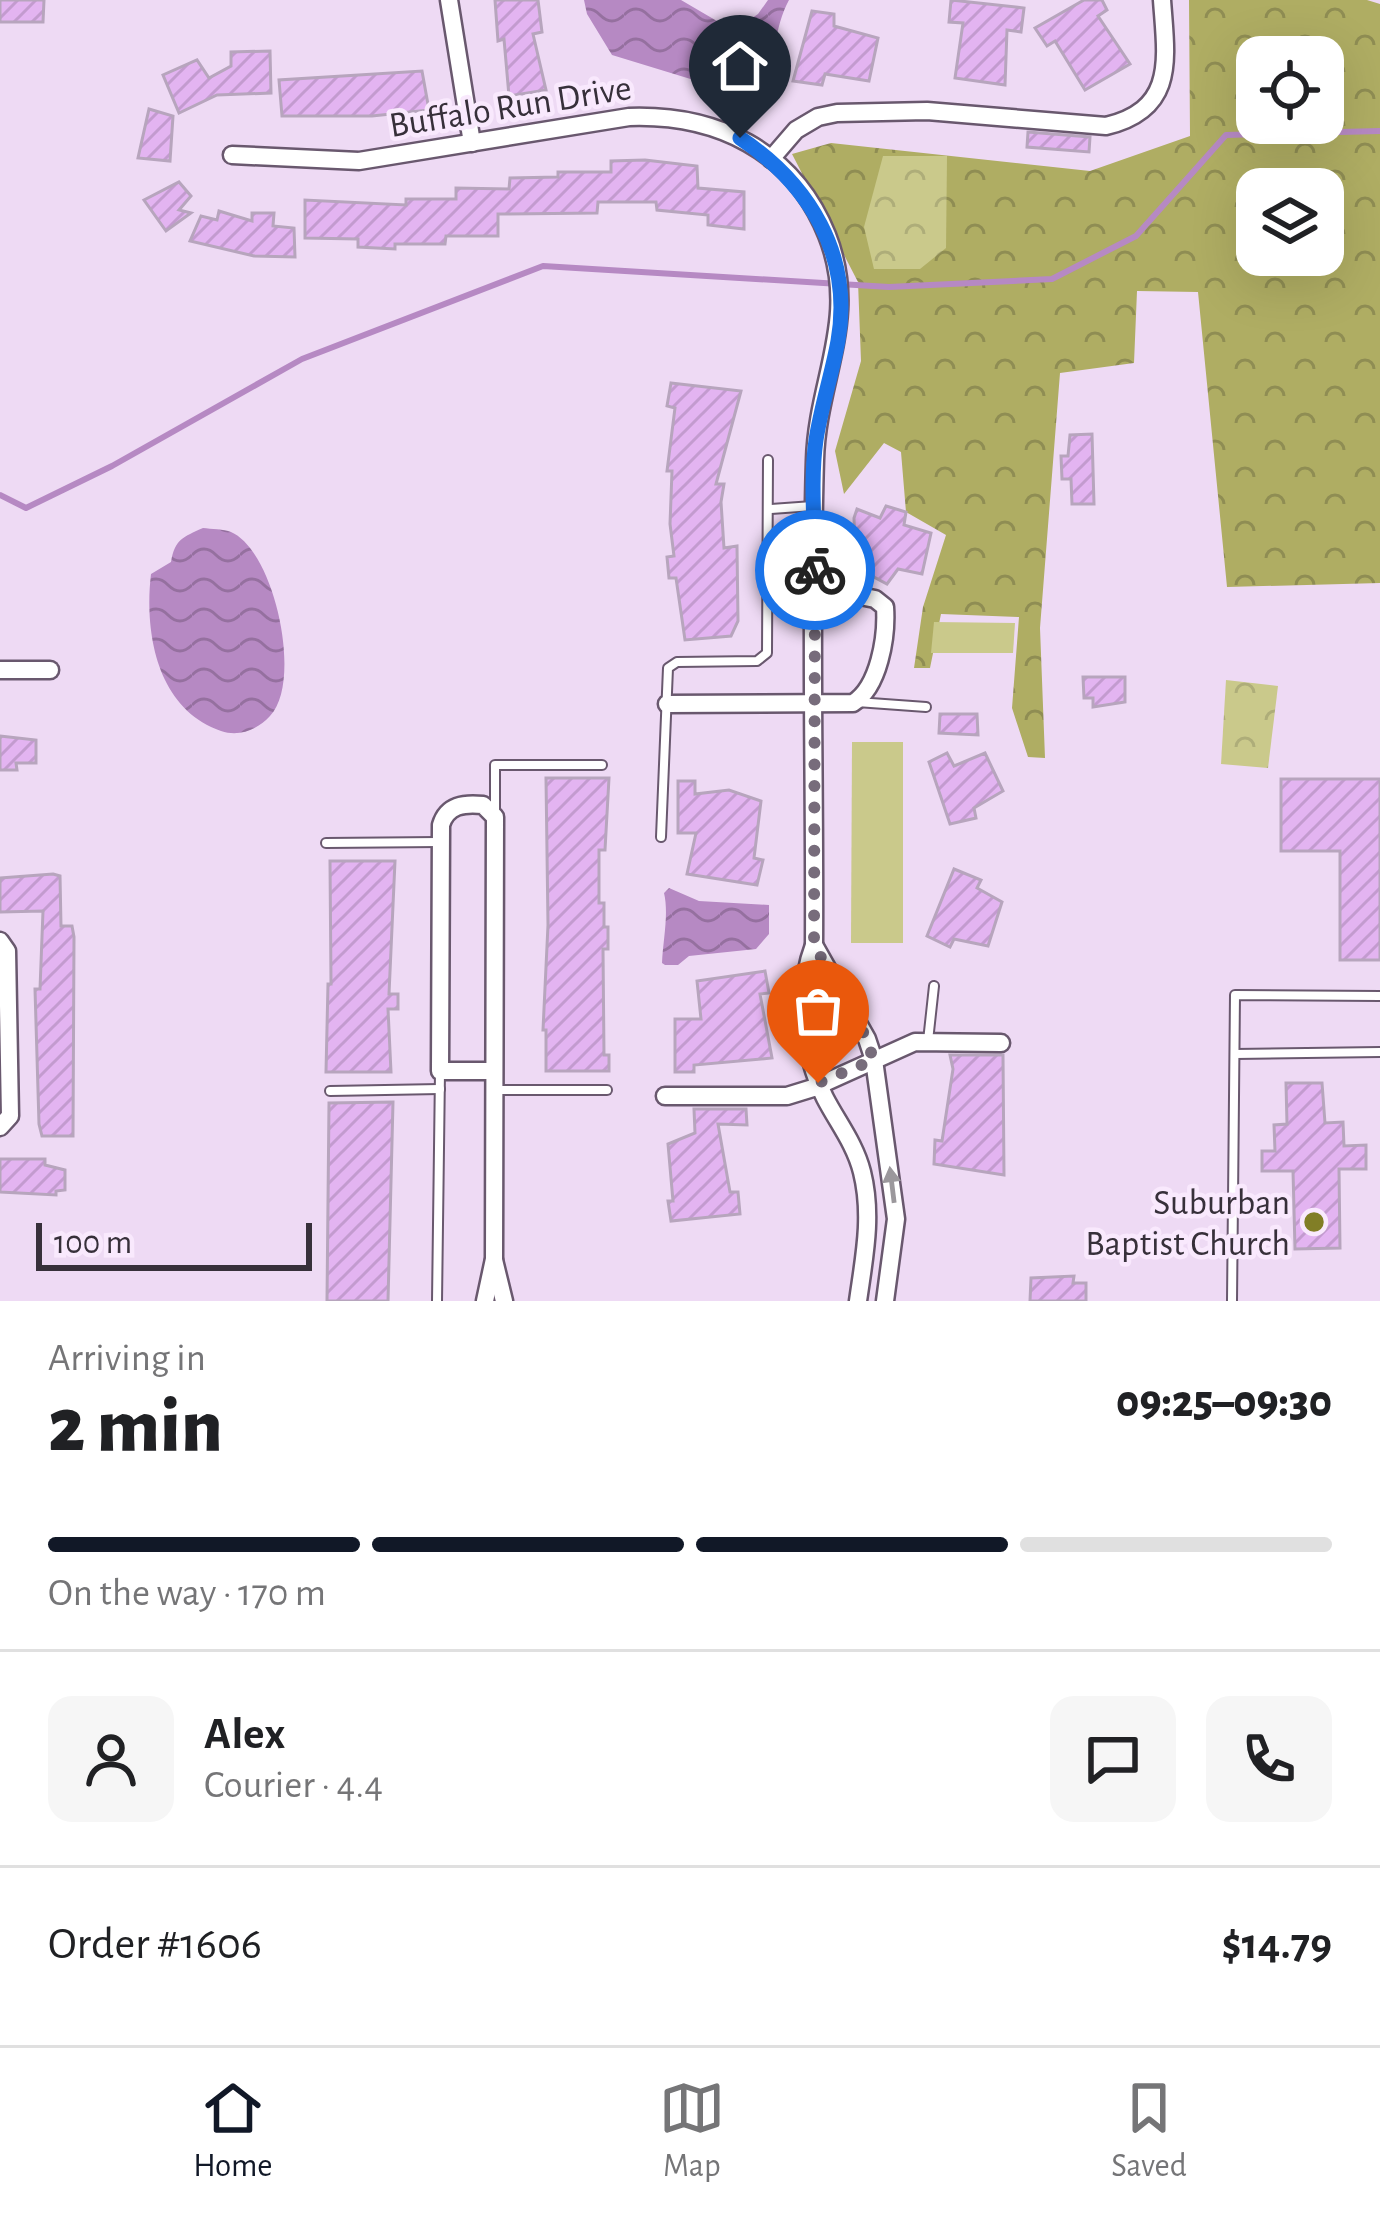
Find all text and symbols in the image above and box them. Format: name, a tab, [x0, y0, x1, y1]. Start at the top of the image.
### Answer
pin	[689, 15, 791, 138]
icon: home	[707, 33, 773, 99]
map controls	[1236, 36, 1344, 276]
button: locate	[1236, 36, 1344, 144]
street label: Buffalo Run Drive	[387, 70, 634, 144]
button: layers	[1236, 168, 1344, 276]
courier	[755, 510, 875, 630]
icon: bike	[782, 537, 848, 603]
pin	[767, 960, 869, 1083]
icon: bag	[785, 978, 851, 1044]
one-way arrow	[882, 1166, 901, 1203]
place label: Suburban Baptist Church	[1085, 1185, 1290, 1262]
marker: Suburban Baptist Church	[1301, 1209, 1327, 1235]
scale bar	[36, 1217, 312, 1270]
text: 100 m	[54, 1227, 132, 1260]
text: Arriving in	[48, 1339, 206, 1378]
text: 09:25–09:30	[1116, 1380, 1332, 1425]
text: 2 min	[48, 1388, 223, 1466]
text: On the way · 170 m	[48, 1574, 326, 1613]
button: person	[48, 1696, 174, 1822]
button: chat	[1050, 1696, 1176, 1822]
button: phone	[1206, 1696, 1332, 1822]
text: Alex	[204, 1712, 285, 1757]
text: Courier · 4.4	[204, 1766, 383, 1805]
text: Order #1606	[48, 1922, 262, 1967]
text: $14.79	[1221, 1922, 1332, 1967]
tab: Home	[193, 2075, 273, 2187]
tab: Map	[659, 2075, 725, 2187]
tab: Saved	[1111, 2075, 1187, 2187]

